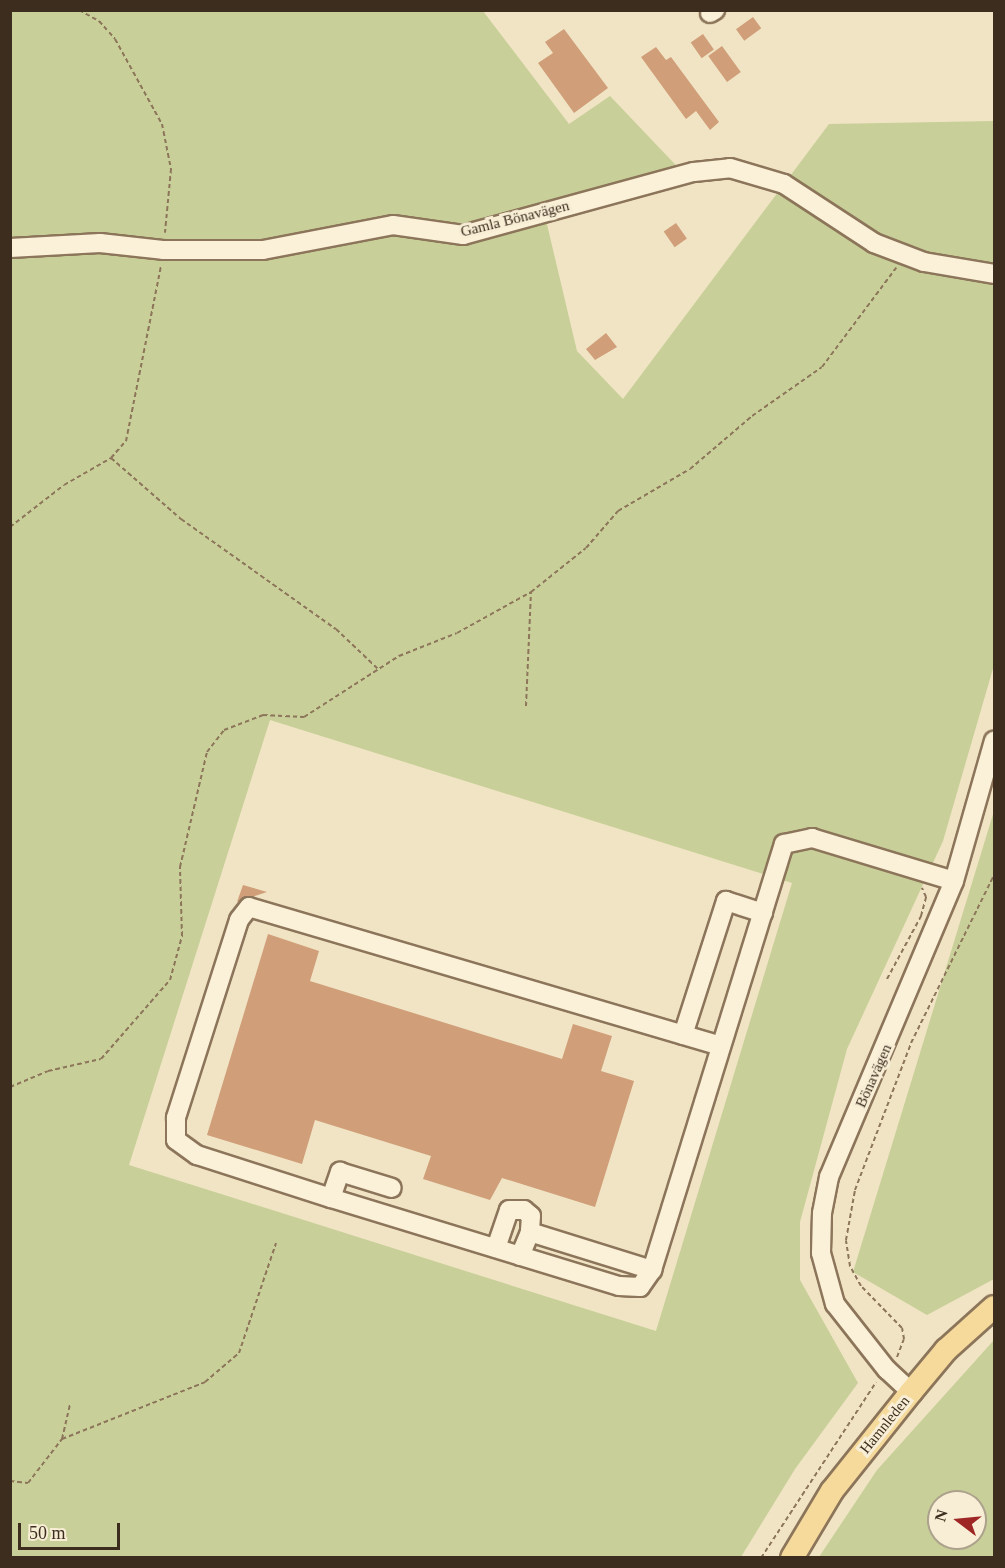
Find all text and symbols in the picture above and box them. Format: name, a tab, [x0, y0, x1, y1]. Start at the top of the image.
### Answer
street label: Gamla Bönavägen	[459, 197, 571, 241]
street label: Bönavägen	[852, 1042, 896, 1110]
street label: Hamnleden	[856, 1392, 914, 1458]
north arrow	[927, 1490, 987, 1550]
text: N	[931, 1508, 951, 1523]
scale bar	[21, 1511, 123, 1549]
text: 50 m	[29, 1523, 66, 1543]

